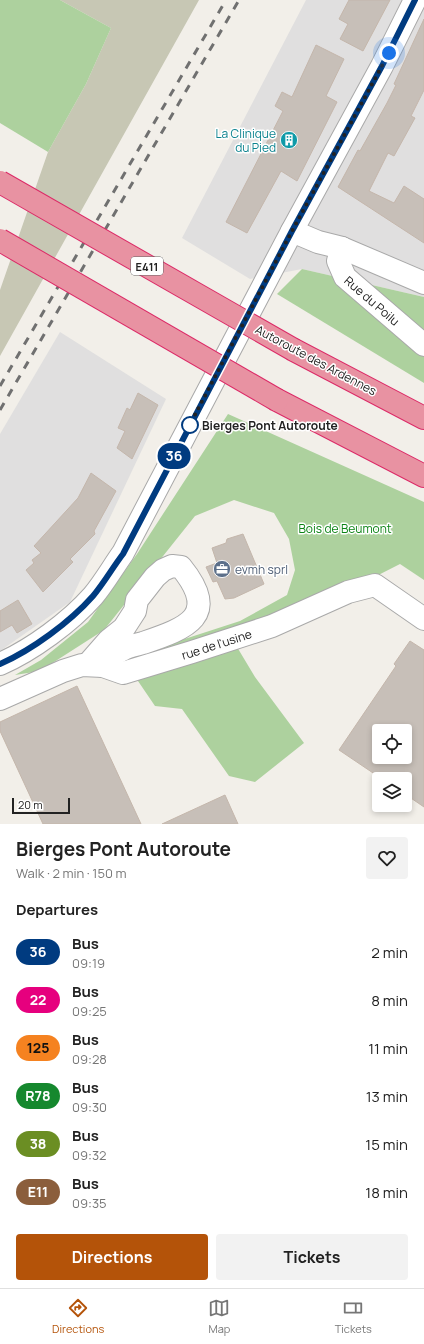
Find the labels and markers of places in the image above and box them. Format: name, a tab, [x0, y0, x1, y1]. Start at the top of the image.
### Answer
place label: La Clinique du Pied	[215, 125, 276, 156]
building icon: La Clinique du Pied	[279, 130, 299, 150]
marker: Bierges Pont Autoroute	[181, 416, 199, 434]
place label: Bierges Pont Autoroute	[202, 417, 338, 434]
office icon: evmh sprl	[212, 559, 232, 579]
place label: evmh sprl	[235, 561, 288, 578]

